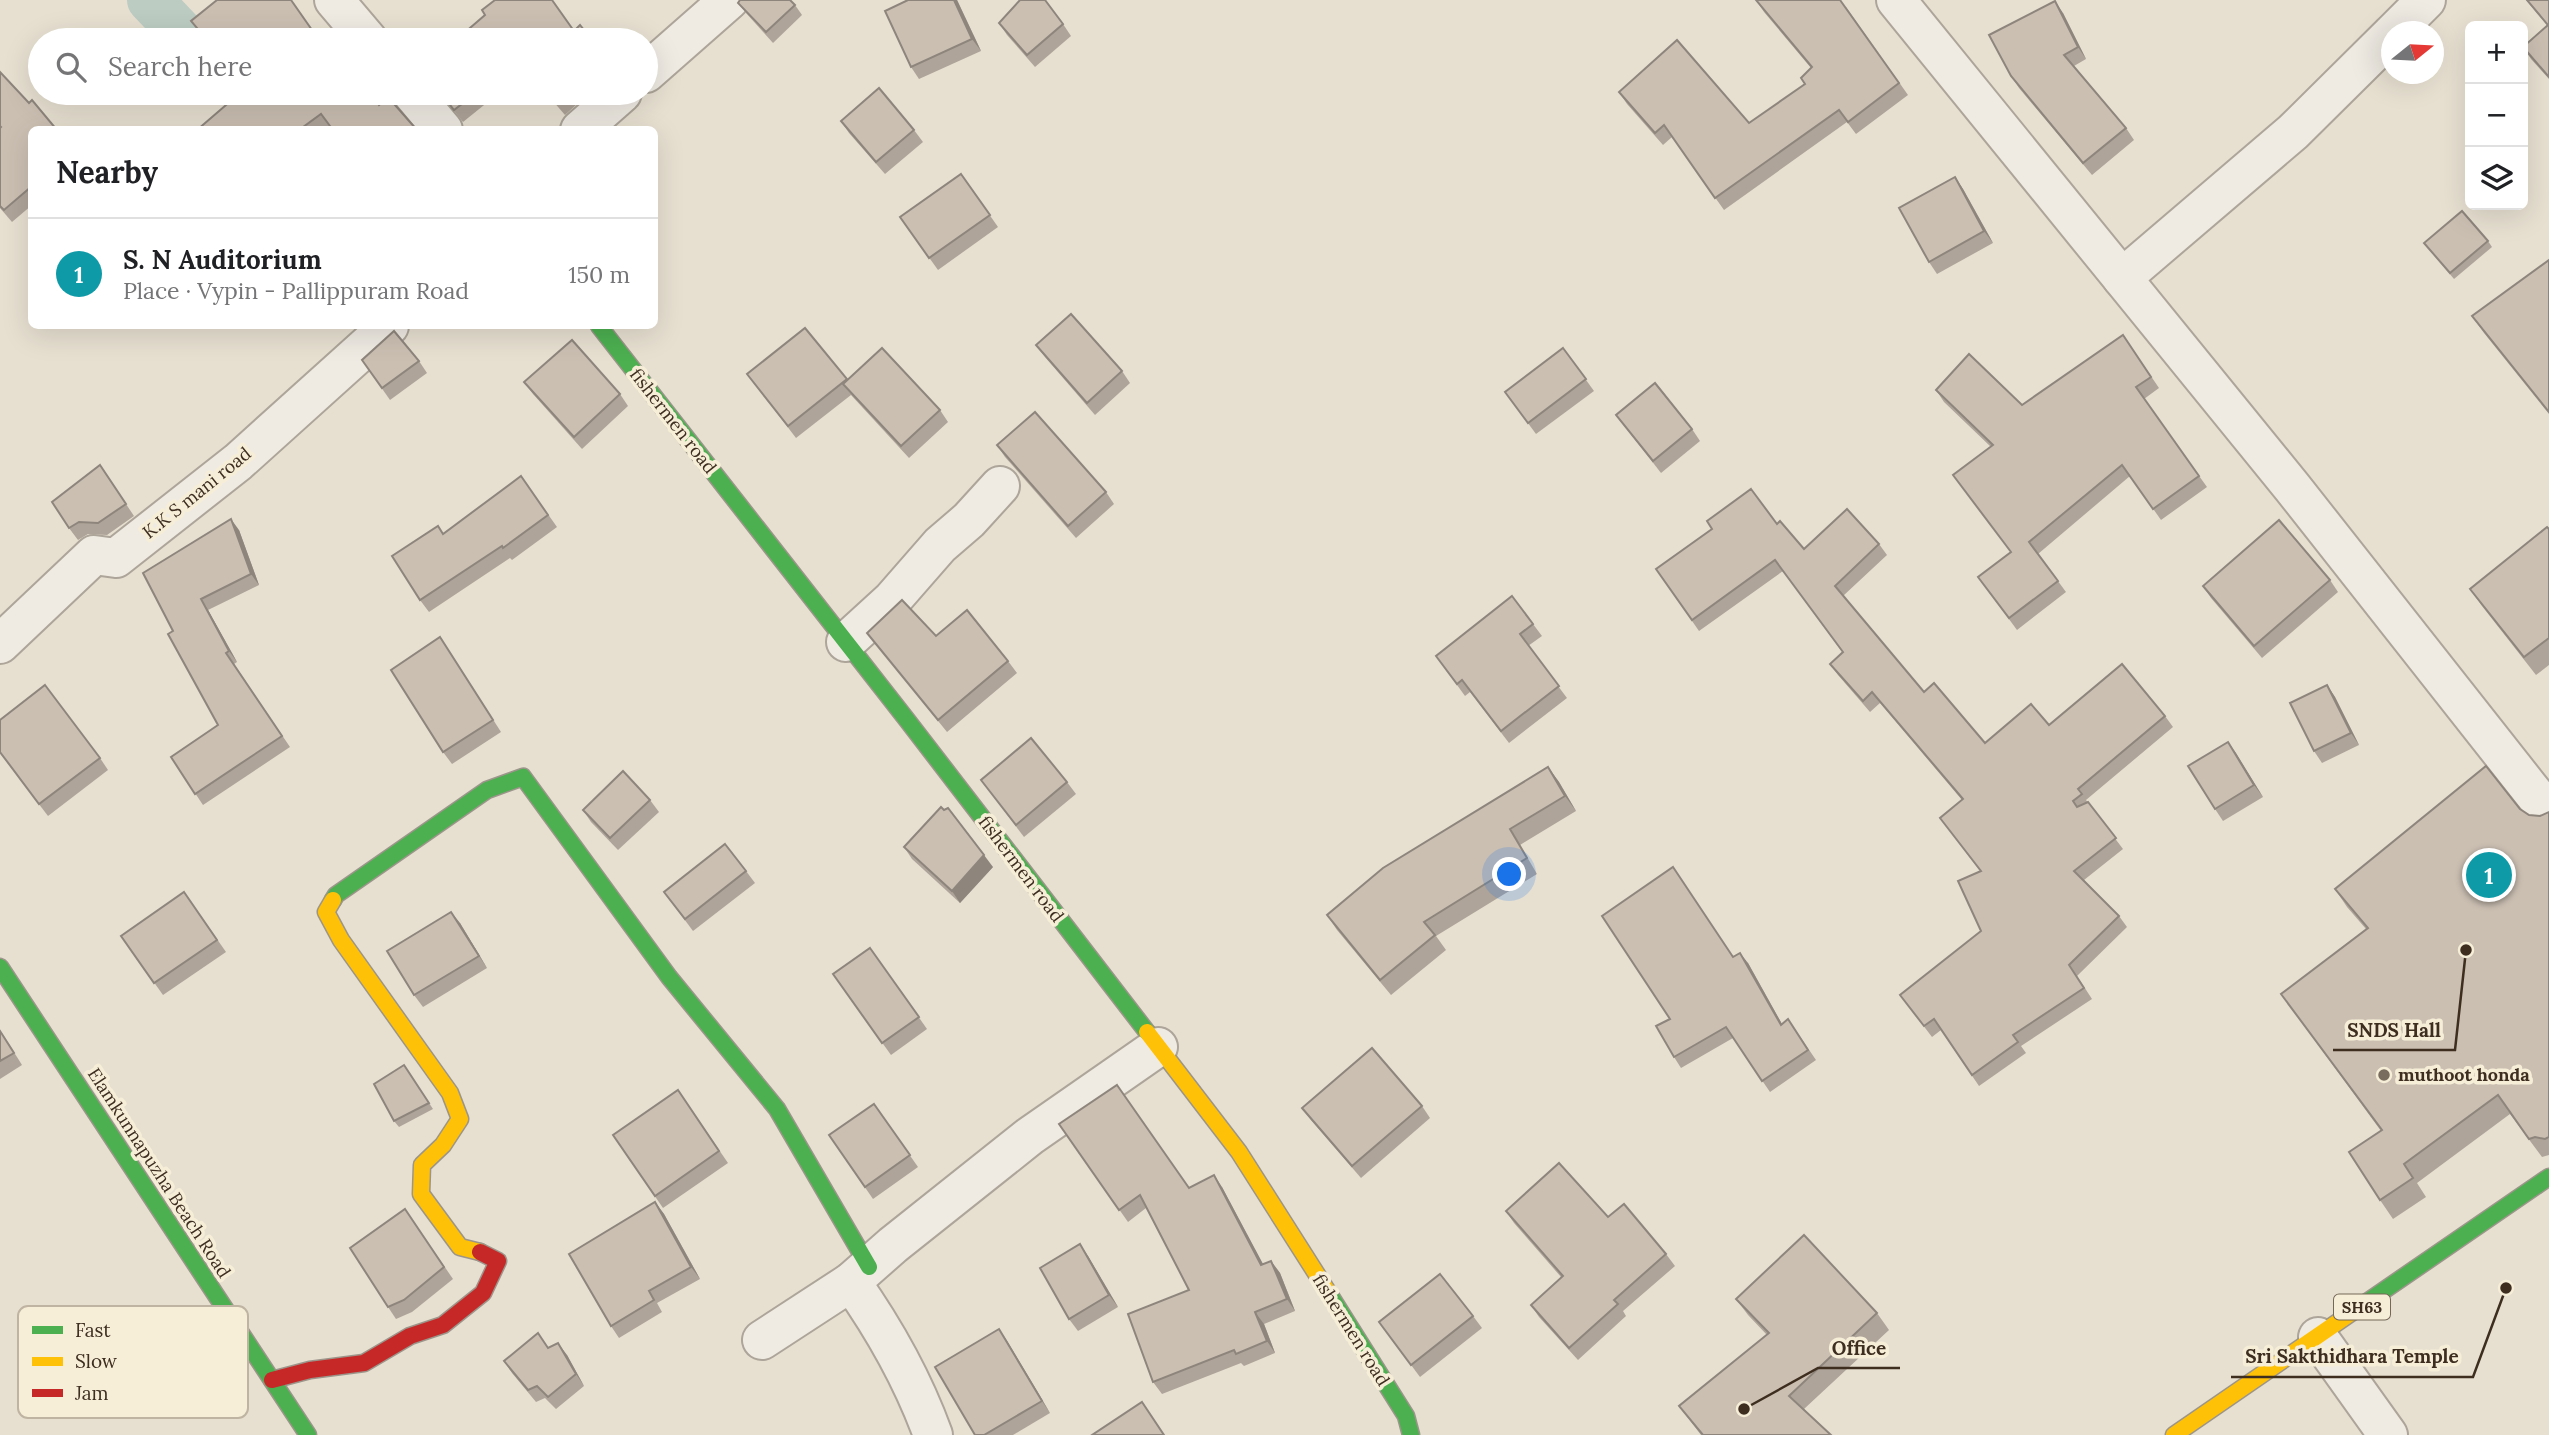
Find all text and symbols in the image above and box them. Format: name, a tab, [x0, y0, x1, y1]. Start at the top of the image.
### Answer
north arrow	[2381, 21, 2444, 84]
map controls	[2465, 21, 2528, 210]
button: +	[2465, 21, 2528, 84]
search box	[28, 28, 658, 105]
icon: search	[52, 48, 90, 86]
text: Search here	[108, 50, 252, 83]
button: −	[2465, 84, 2528, 147]
button: layers	[2465, 147, 2528, 210]
text: Nearby	[56, 153, 158, 191]
text: S. N Auditorium	[123, 243, 322, 276]
text: 1	[74, 260, 84, 289]
text: 150 m	[568, 260, 630, 289]
text: Place · Vypin - Pallippuram Road	[123, 276, 469, 305]
street label: fishermen road	[625, 363, 722, 478]
street label: K.K S mani road	[138, 442, 256, 543]
street label: fishermen road	[974, 811, 1069, 927]
pin: 1	[2466, 849, 2512, 901]
your location	[1492, 857, 1526, 891]
callout: SNDS Hall	[2333, 1010, 2455, 1050]
text: SNDS Hall	[2347, 1018, 2441, 1042]
street label: Elamkunnapuzha Beach Road	[83, 1063, 236, 1282]
place label: muthoot honda	[2398, 1063, 2530, 1086]
marker: muthoot honda	[2376, 1067, 2392, 1083]
street label: fishermen road	[1308, 1270, 1395, 1390]
road number: SH63	[2334, 1294, 2390, 1320]
legend	[18, 1306, 248, 1418]
text: Fast	[75, 1318, 111, 1342]
callout: Office	[1818, 1328, 1900, 1368]
text: Office	[1832, 1336, 1886, 1360]
callout: Sri Sakthidhara Temple	[2231, 1337, 2473, 1377]
text: Sri Sakthidhara Temple	[2245, 1344, 2459, 1368]
text: Slow	[75, 1349, 118, 1373]
text: Jam	[74, 1381, 109, 1405]

